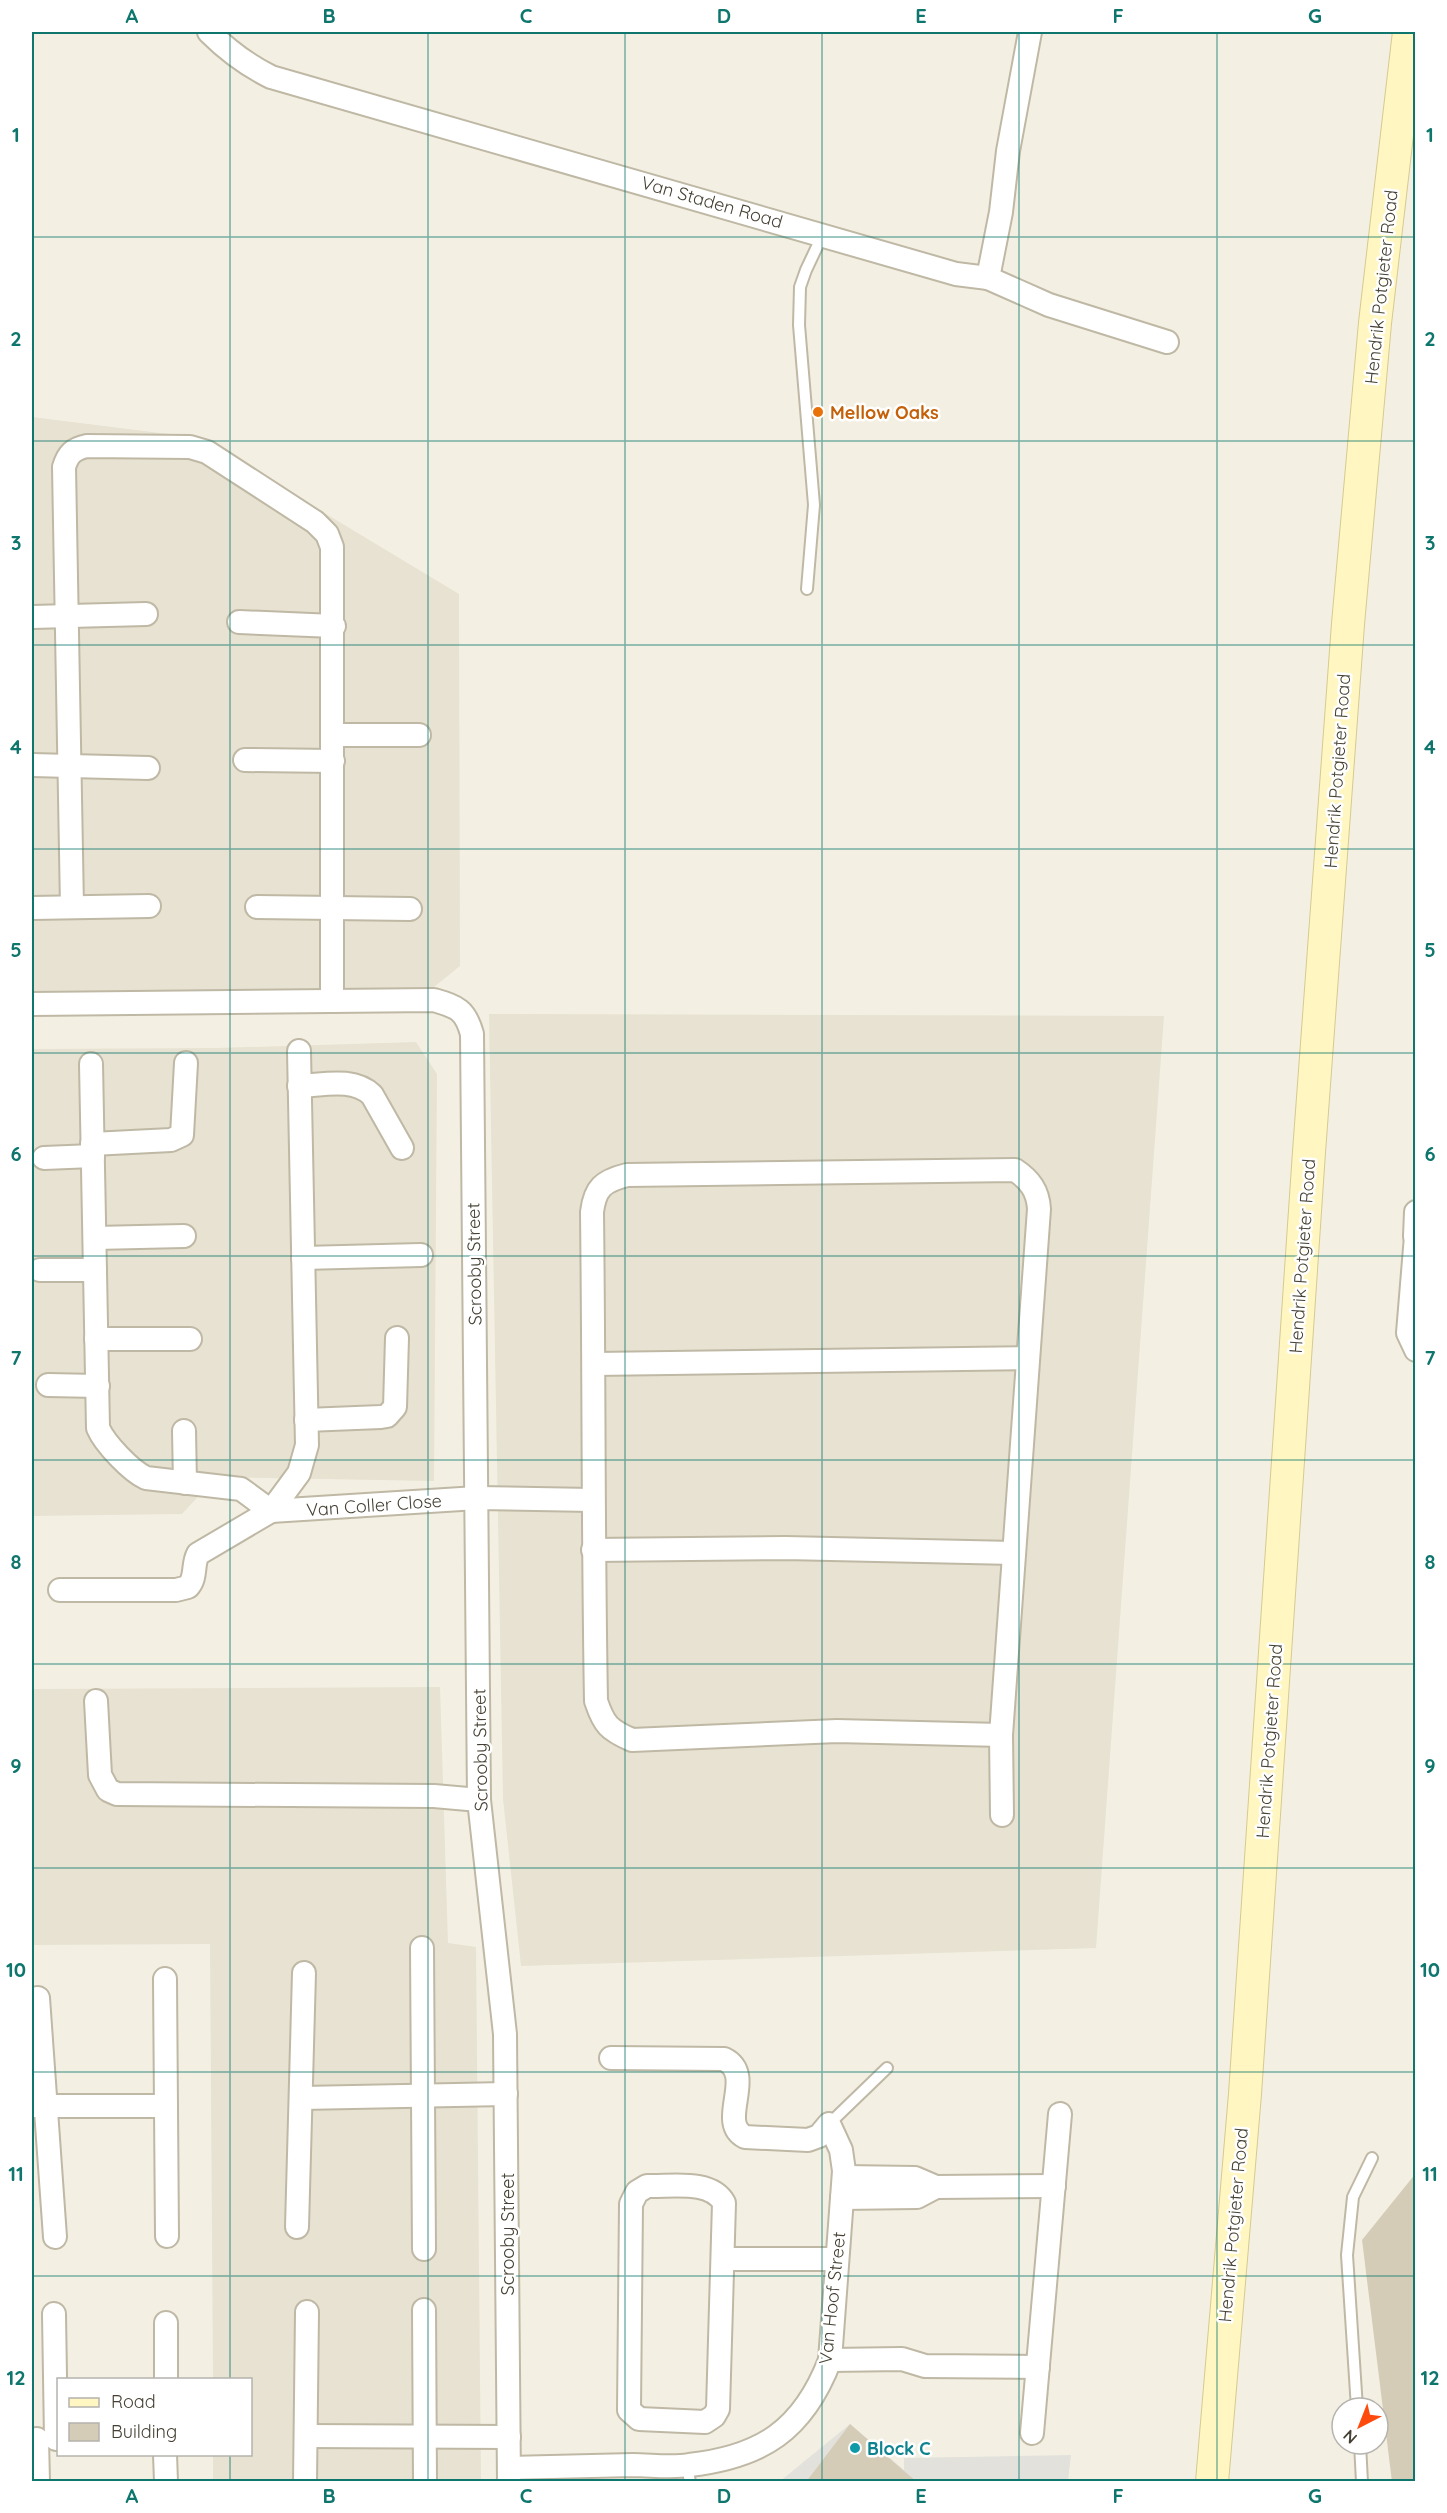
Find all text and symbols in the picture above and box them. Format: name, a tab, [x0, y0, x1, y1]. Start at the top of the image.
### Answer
text: A	[126, 3, 139, 28]
text: B	[322, 3, 336, 28]
text: C	[520, 3, 533, 28]
text: D	[717, 3, 731, 28]
text: E	[915, 3, 927, 28]
text: F	[1112, 3, 1124, 28]
text: G	[1308, 3, 1322, 28]
text: 1	[12, 122, 20, 147]
text: 1	[1426, 122, 1434, 147]
street label: Van Staden Road	[639, 171, 785, 233]
street label: Hendrik Potgieter Road	[1359, 189, 1403, 385]
text: 2	[10, 326, 22, 351]
text: 2	[1424, 326, 1436, 351]
place label: Mellow Oaks	[830, 401, 939, 424]
marker: Mellow Oaks	[811, 405, 825, 419]
text: 3	[11, 530, 21, 555]
text: 3	[1425, 530, 1435, 555]
street label: Hendrik Potgieter Road	[1319, 673, 1355, 869]
text: 4	[10, 734, 22, 759]
text: 4	[1424, 734, 1436, 759]
text: 5	[10, 937, 22, 962]
text: 5	[1424, 937, 1436, 962]
text: 6	[10, 1141, 22, 1166]
text: 6	[1424, 1141, 1436, 1166]
street label: Hendrik Potgieter Road	[1284, 1158, 1320, 1354]
street label: Scrooby Street	[461, 1202, 487, 1326]
text: 7	[11, 1345, 22, 1370]
text: 7	[1425, 1345, 1436, 1370]
street label: Van Coller Close	[305, 1489, 443, 1521]
text: 8	[11, 1549, 22, 1574]
text: 8	[1425, 1549, 1436, 1574]
street label: Hendrik Potgieter Road	[1251, 1643, 1287, 1839]
street label: Scrooby Street	[467, 1688, 493, 1812]
text: 9	[10, 1753, 22, 1778]
text: 9	[1424, 1753, 1436, 1778]
text: 10	[6, 1957, 26, 1982]
text: 10	[1420, 1957, 1440, 1982]
street label: Hendrik Potgieter Road	[1213, 2127, 1253, 2323]
text: 11	[8, 2161, 24, 2186]
text: 11	[1422, 2161, 1438, 2186]
street label: Scrooby Street	[496, 2173, 519, 2295]
street label: Van Hoof Street	[814, 2231, 850, 2365]
text: 12	[6, 2365, 26, 2390]
text: 12	[1420, 2365, 1440, 2390]
legend	[57, 2378, 252, 2456]
text: Road	[111, 2390, 156, 2413]
north arrow	[1330, 2396, 1390, 2456]
text: Building	[111, 2420, 177, 2443]
text: N	[1339, 2426, 1361, 2449]
place label: Block C	[867, 2437, 931, 2460]
marker: Block C	[848, 2441, 862, 2455]
text: A	[126, 2483, 139, 2508]
text: B	[322, 2483, 336, 2508]
text: C	[520, 2483, 533, 2508]
text: D	[717, 2483, 731, 2508]
text: E	[915, 2483, 927, 2508]
text: F	[1112, 2483, 1124, 2508]
text: G	[1308, 2483, 1322, 2508]

